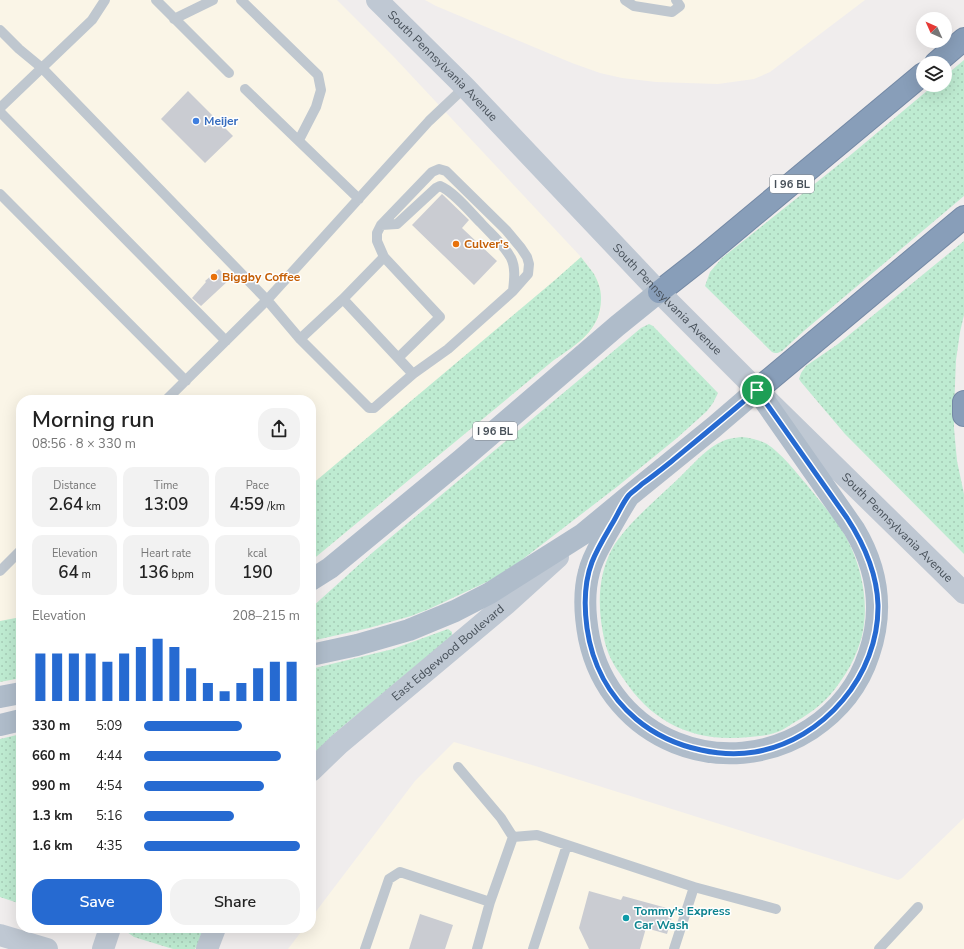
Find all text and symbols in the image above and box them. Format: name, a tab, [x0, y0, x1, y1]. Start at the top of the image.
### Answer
street label: South Pennsylvania Avenue	[384, 7, 501, 125]
north arrow	[916, 12, 952, 48]
map controls	[916, 12, 952, 92]
button: layers	[916, 56, 952, 92]
place label: Meijer	[204, 113, 239, 129]
marker: Meijer	[191, 116, 201, 126]
road number: I 96 BL	[770, 175, 814, 193]
place label: Culver's	[464, 236, 509, 252]
marker: Culver's	[451, 239, 461, 249]
street label: South Pennsylvania Avenue	[609, 240, 725, 358]
place label: Biggby Coffee	[222, 269, 301, 285]
marker: Biggby Coffee	[209, 272, 219, 282]
pin	[740, 373, 774, 407]
icon: arrive	[746, 379, 768, 401]
text: Morning run	[32, 405, 155, 435]
button: share	[258, 408, 300, 450]
road number: I 96 BL	[473, 422, 517, 440]
text: 08:56 · 8 × 330 m	[32, 435, 136, 453]
street label: South Pennsylvania Avenue	[838, 469, 956, 586]
text: Distance	[53, 478, 96, 493]
text: Time	[154, 478, 178, 493]
text: Pace	[246, 478, 269, 493]
text: 2.64	[48, 493, 83, 516]
text: 13:09	[144, 493, 188, 516]
text: 4:59	[230, 493, 264, 516]
text: km	[83, 499, 101, 514]
text: /km	[264, 499, 285, 514]
text: Elevation	[52, 546, 97, 561]
text: Heart rate	[141, 546, 191, 561]
text: kcal	[248, 546, 267, 561]
text: 64	[58, 561, 79, 584]
text: 136	[138, 561, 169, 584]
text: 190	[242, 561, 273, 584]
text: m	[79, 567, 91, 582]
text: bpm	[169, 567, 194, 582]
street label: East Edgewood Boulevard	[388, 601, 507, 704]
text: Elevation	[32, 607, 86, 625]
text: 208–215 m	[232, 607, 300, 625]
text: 330 m	[32, 717, 70, 735]
text: 5:09	[96, 717, 122, 735]
text: 660 m	[32, 747, 70, 765]
text: 4:44	[96, 747, 122, 765]
text: 990 m	[32, 777, 70, 795]
text: 4:54	[96, 777, 122, 795]
text: 1.3 km	[32, 807, 73, 825]
text: 5:16	[96, 807, 122, 825]
text: 1.6 km	[32, 837, 73, 855]
text: 4:35	[96, 837, 122, 855]
button: Save	[32, 879, 162, 925]
button: Share	[170, 879, 300, 925]
place label: Tommy's Express Car Wash	[634, 903, 731, 933]
marker: Tommy's Express Car Wash	[621, 913, 631, 923]

